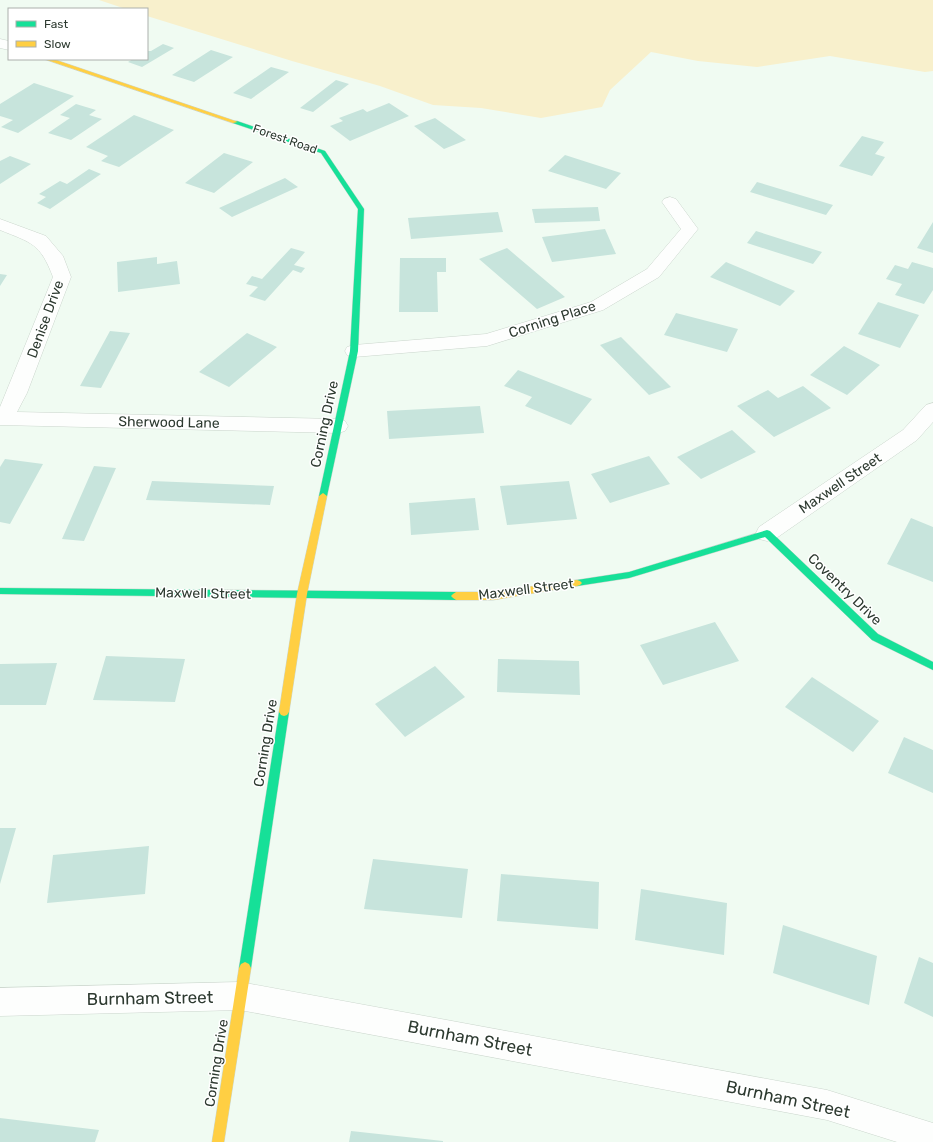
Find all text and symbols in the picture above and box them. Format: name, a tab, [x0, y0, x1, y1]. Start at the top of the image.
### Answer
legend	[8, 8, 148, 60]
text: Fast	[44, 17, 68, 31]
text: Slow	[44, 37, 71, 51]
street label: Forest Road	[251, 121, 319, 157]
street label: Denise Drive	[24, 278, 67, 360]
street label: Corning Place	[506, 297, 598, 342]
street label: Corning Drive	[307, 379, 342, 469]
street label: Sherwood Lane	[118, 413, 220, 432]
street label: Maxwell Street	[796, 449, 885, 517]
street label: Coventry Drive	[804, 550, 885, 629]
street label: Maxwell Street	[477, 575, 575, 604]
street label: Maxwell Street	[155, 584, 252, 603]
street label: Corning Drive	[250, 698, 281, 788]
street label: Burnham Street	[87, 987, 214, 1009]
street label: Burnham Street	[406, 1016, 534, 1060]
street label: Corning Drive	[201, 1018, 232, 1108]
street label: Burnham Street	[724, 1076, 852, 1122]

